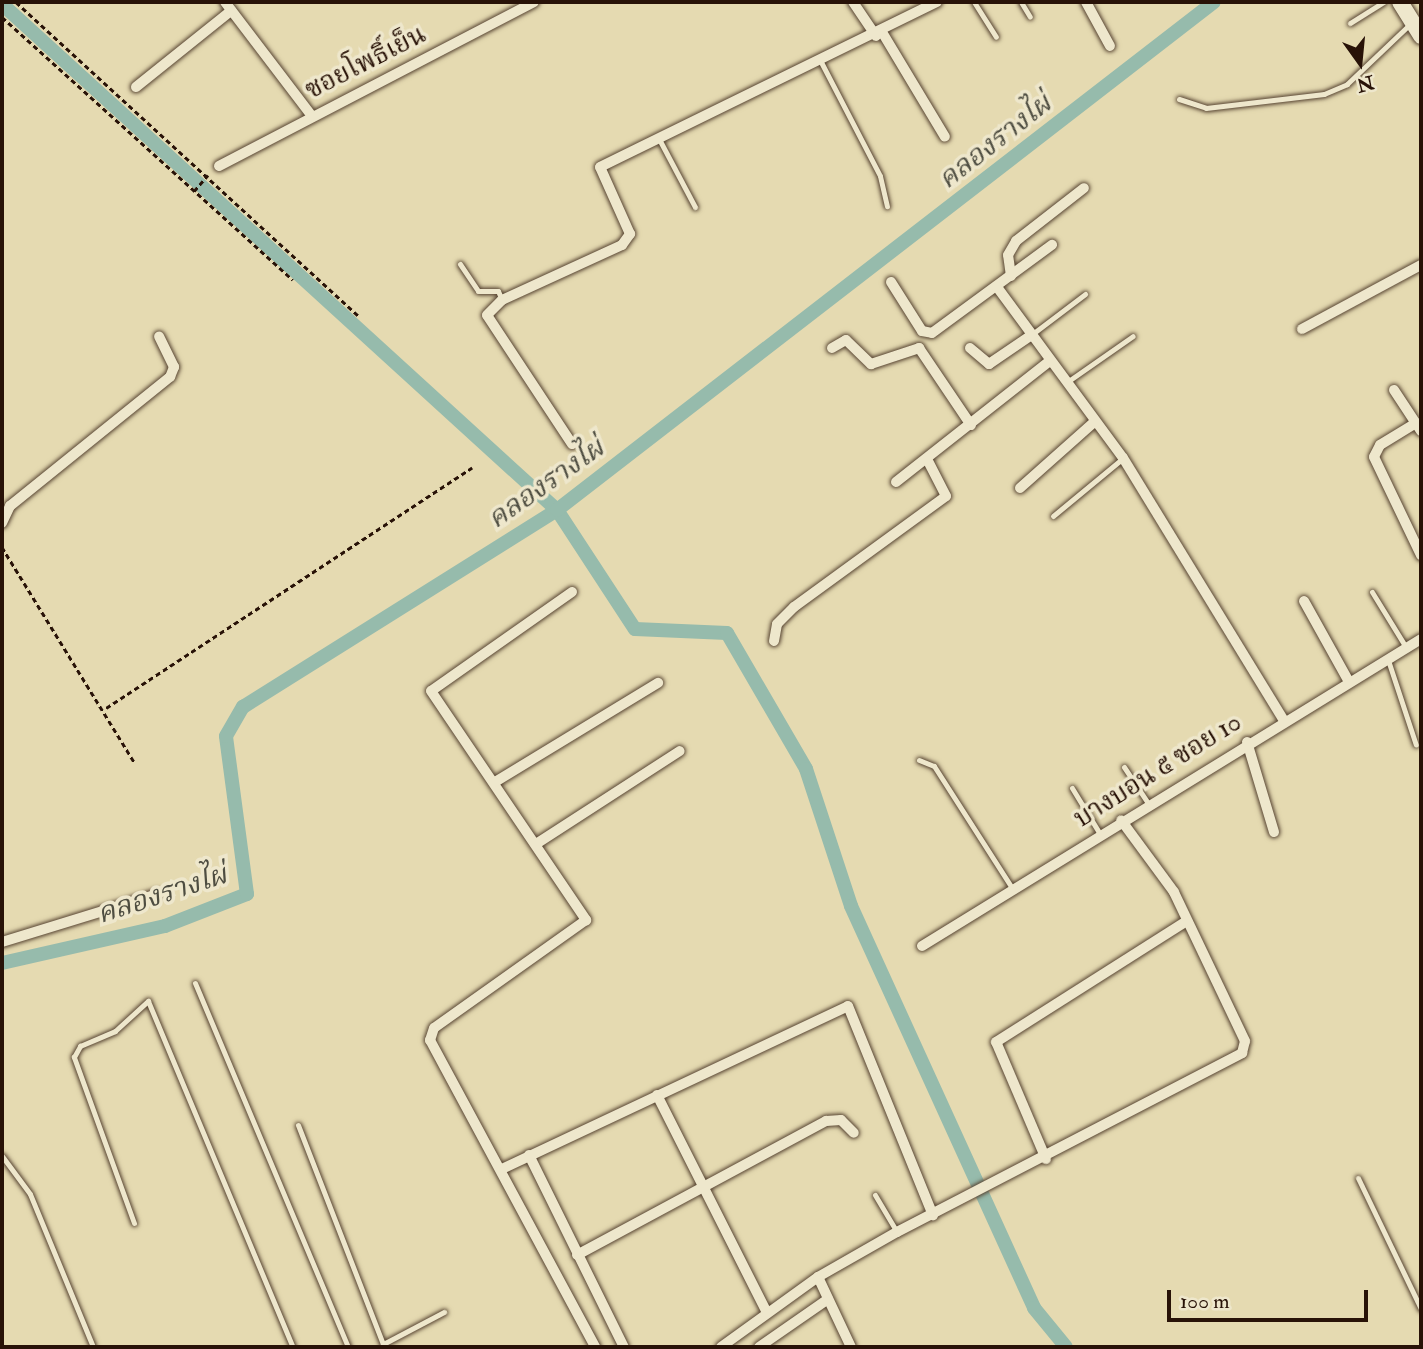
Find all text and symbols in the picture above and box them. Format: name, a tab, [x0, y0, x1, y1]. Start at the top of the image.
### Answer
street label: ซอยโพธิ์เย็น	[300, 19, 432, 107]
north arrow	[1325, 28, 1395, 98]
text: N	[1354, 69, 1377, 97]
water label: คลองรางไผ่	[932, 87, 1058, 197]
water label: คลองรางไผ่	[481, 432, 611, 536]
street label: บางบอน ๕ ซอย 10	[1069, 707, 1247, 835]
water label: คลองรางไผ่	[93, 858, 231, 932]
scale bar	[1171, 1276, 1372, 1320]
text: 100 m	[1180, 1288, 1230, 1315]

